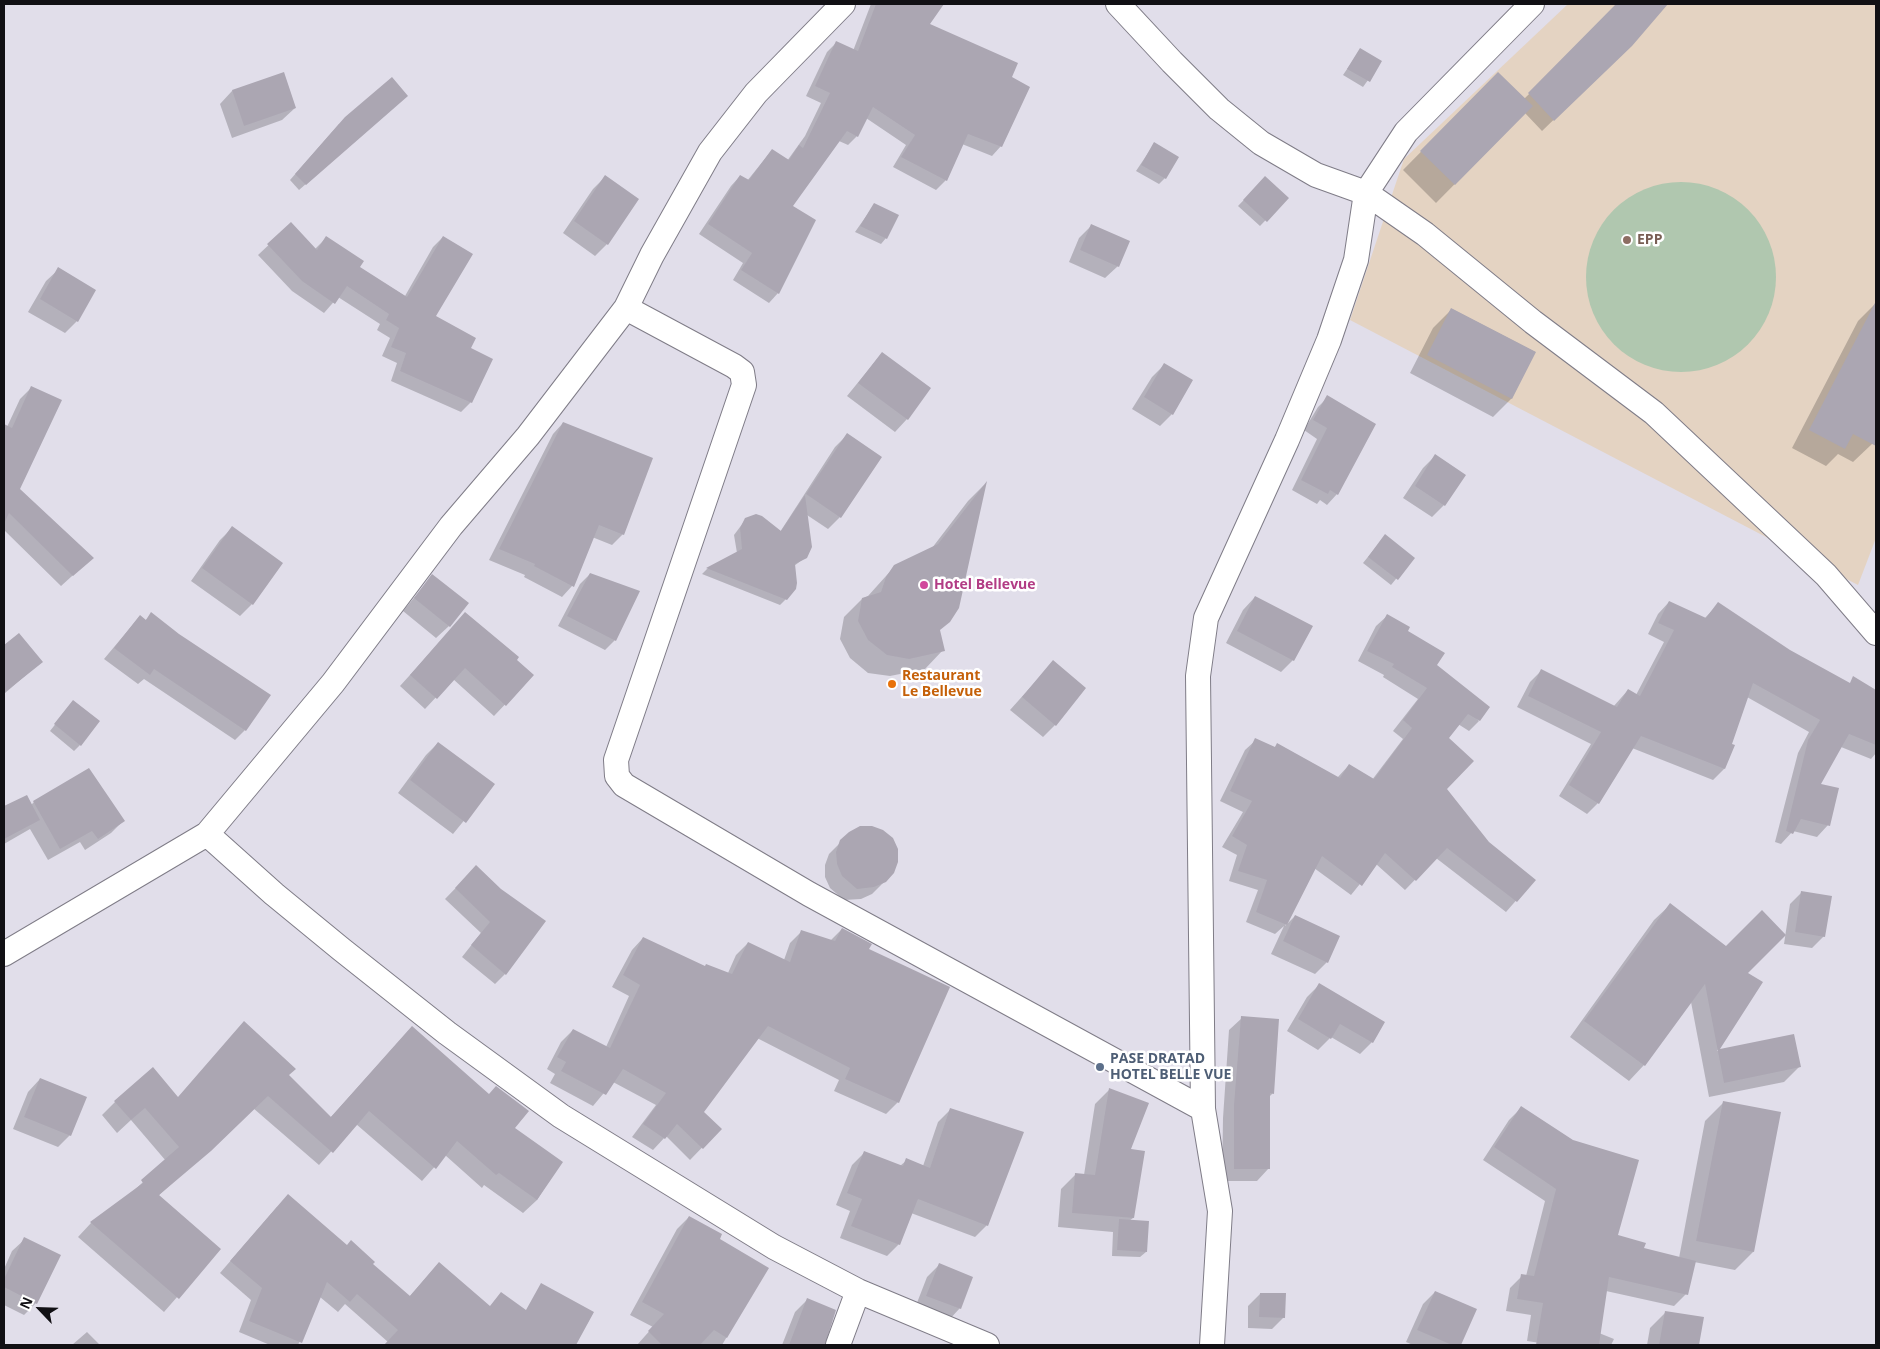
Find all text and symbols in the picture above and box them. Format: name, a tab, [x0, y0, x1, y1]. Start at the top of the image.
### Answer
place label: EPP	[1637, 232, 1662, 248]
marker: EPP	[1621, 234, 1633, 246]
place label: Hotel Bellevue	[934, 577, 1036, 593]
marker: Hotel Bellevue	[918, 579, 930, 591]
place label: Restaurant Le Bellevue	[902, 668, 982, 700]
marker: Restaurant Le Bellevue	[886, 678, 898, 690]
place label: PASE DRATAD HOTEL BELLE VUE	[1110, 1051, 1231, 1084]
marker: PASE DRATAD HOTEL BELLE VUE	[1094, 1061, 1106, 1073]
north arrow	[15, 1284, 65, 1334]
text: N	[15, 1294, 37, 1312]

